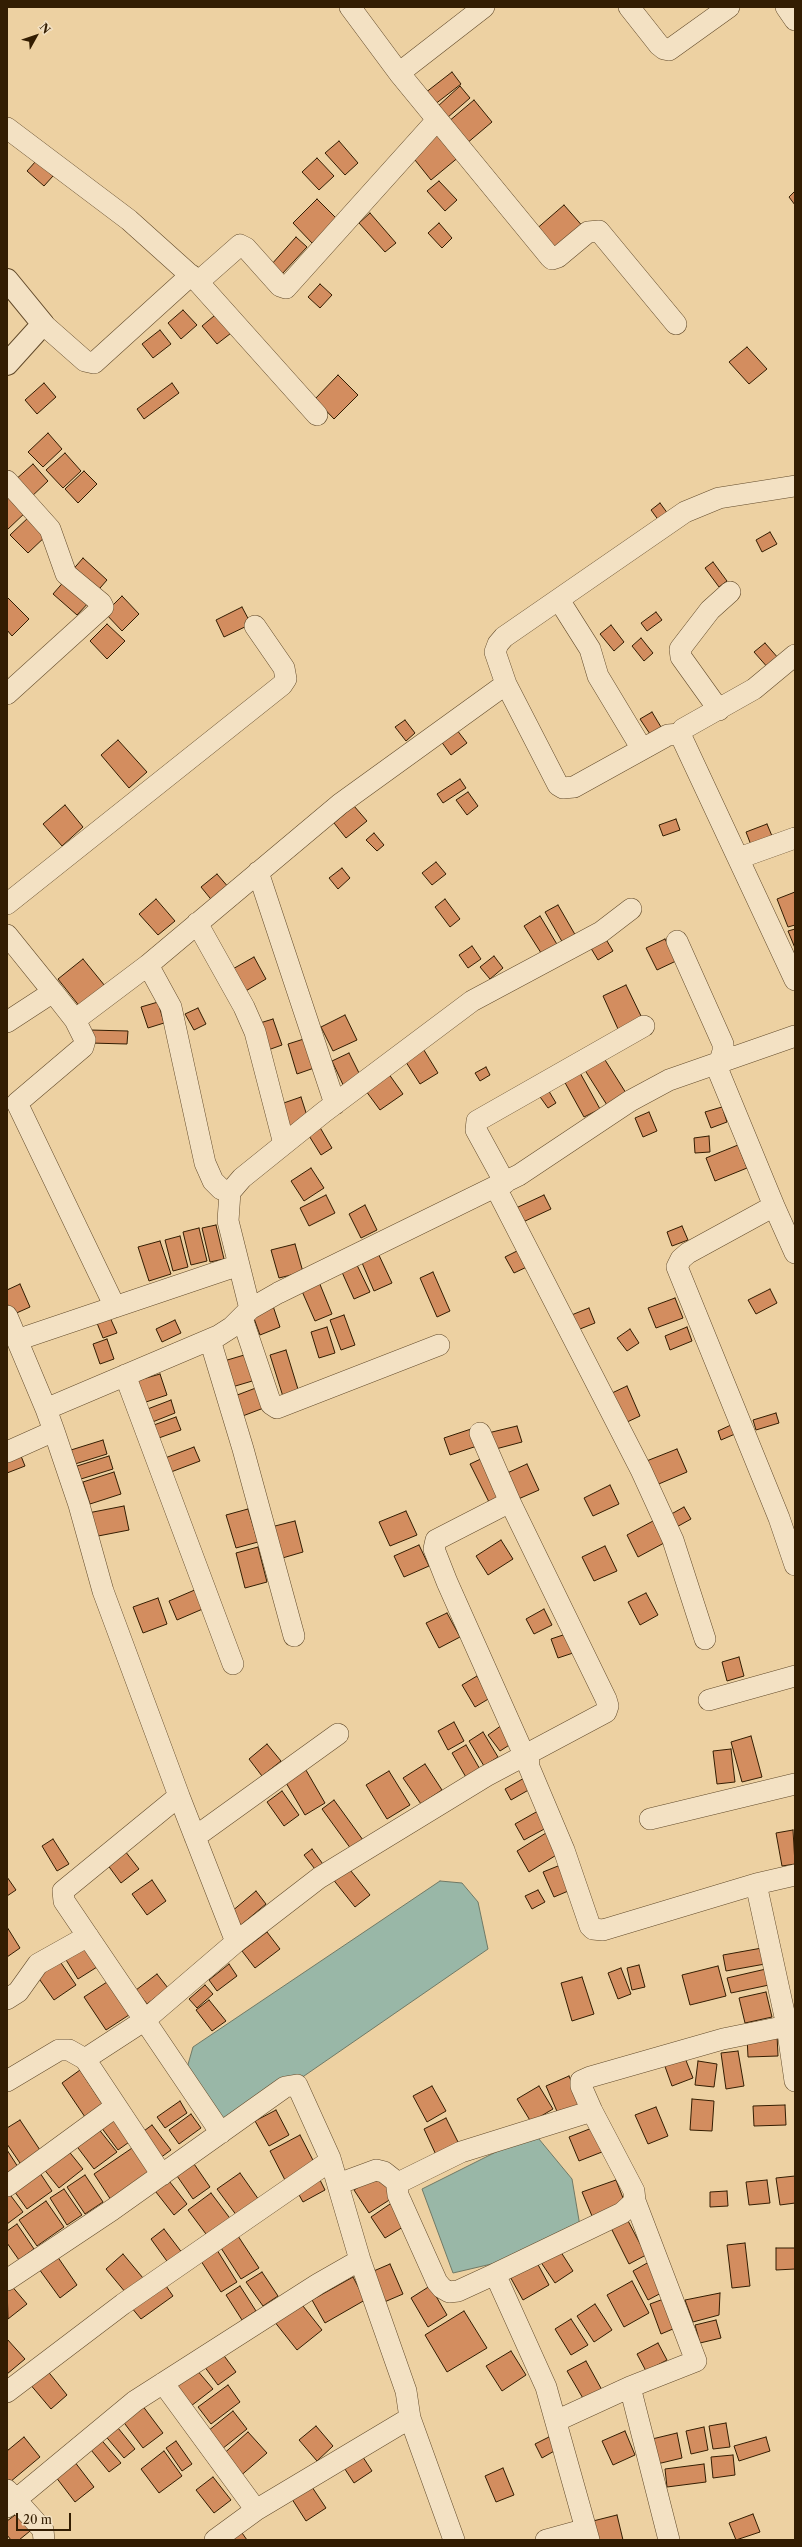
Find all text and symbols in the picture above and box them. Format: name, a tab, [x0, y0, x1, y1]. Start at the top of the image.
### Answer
north arrow	[16, 16, 56, 56]
text: N	[37, 20, 54, 36]
scale bar	[18, 2505, 73, 2531]
text: 20 m	[23, 2512, 52, 2527]

